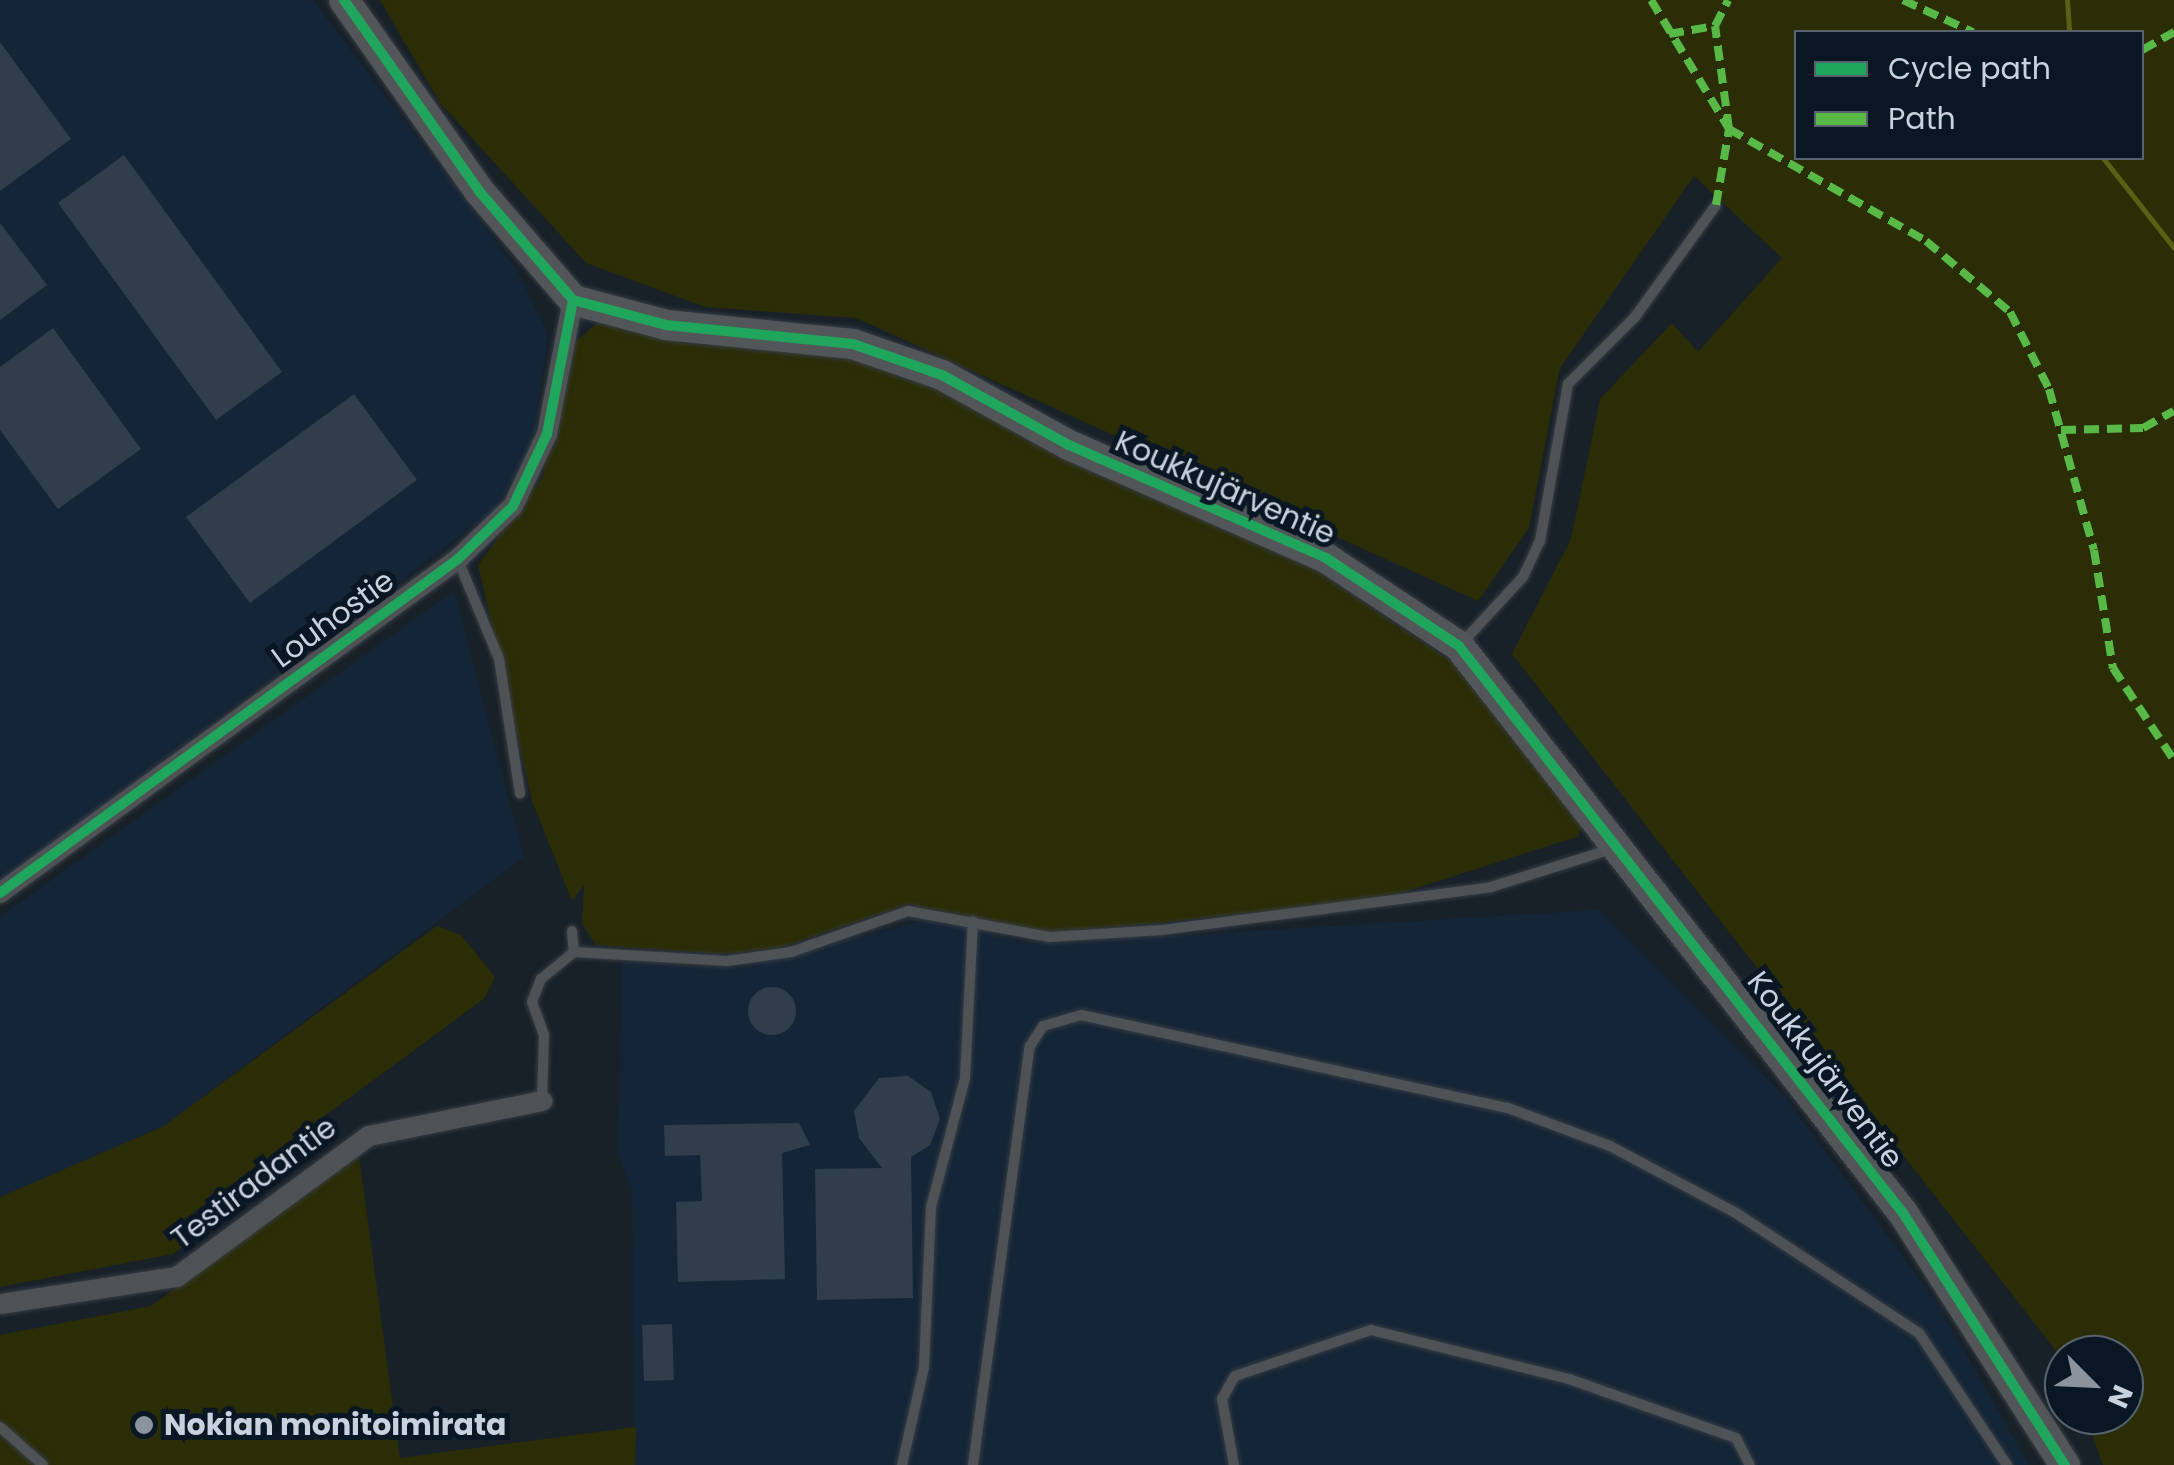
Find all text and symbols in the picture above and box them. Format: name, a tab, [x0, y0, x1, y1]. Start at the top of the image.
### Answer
legend	[1794, 30, 2144, 160]
text: Cycle path	[1888, 47, 2051, 90]
text: Path	[1888, 97, 1956, 140]
street label: Koukkujärventie	[1109, 423, 1341, 553]
street label: Louhostie	[265, 563, 401, 675]
street label: Koukkujärventie	[1739, 965, 1911, 1175]
street label: Testiradantie	[165, 1109, 343, 1257]
north arrow	[2044, 1335, 2144, 1435]
text: N	[2098, 1379, 2142, 1414]
place label: Nokian monitoimirata	[164, 1407, 506, 1443]
marker: Nokian monitoimirata	[133, 1414, 155, 1436]

